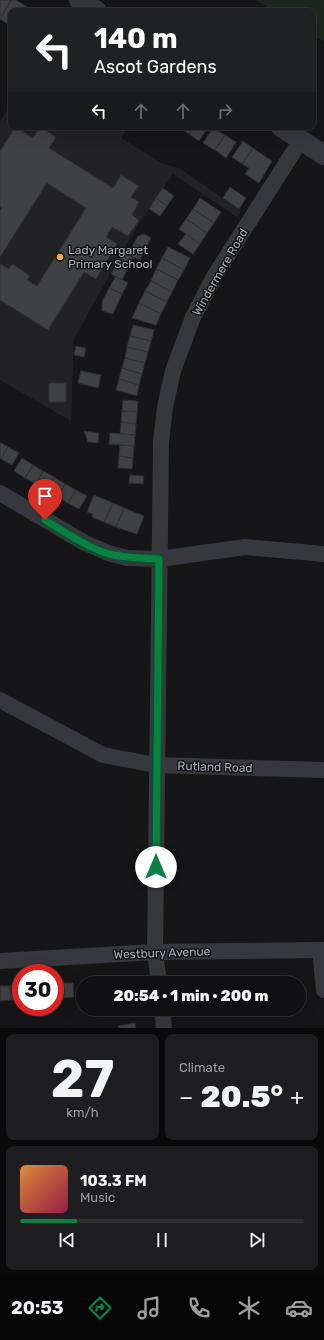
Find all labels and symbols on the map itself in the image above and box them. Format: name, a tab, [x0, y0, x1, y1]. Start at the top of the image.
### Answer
street label: Windermere Road	[189, 226, 251, 318]
place label: Lady Margaret Primary School	[68, 243, 152, 271]
marker: Lady Margaret Primary School	[55, 252, 65, 262]
pin	[28, 479, 62, 520]
street label: Rutland Road	[177, 759, 253, 775]
position arrow	[135, 846, 177, 888]
street label: Westbury Avenue	[113, 944, 211, 962]
speed limit sign: 30	[12, 964, 64, 1016]

